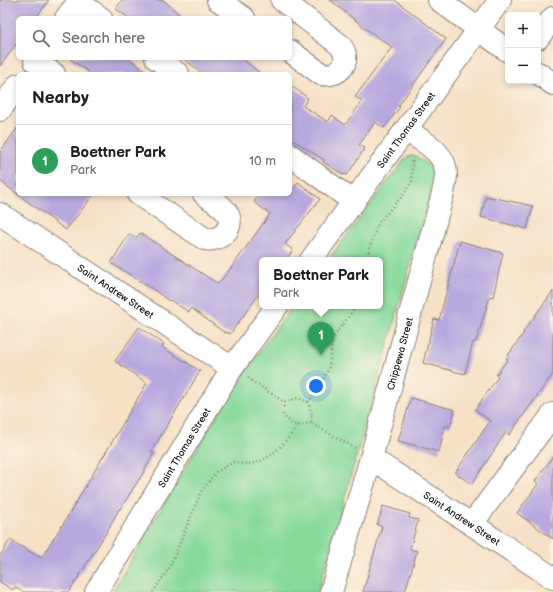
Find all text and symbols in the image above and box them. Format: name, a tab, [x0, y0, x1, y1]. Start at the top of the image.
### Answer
map controls	[505, 12, 541, 84]
button: +	[505, 12, 541, 48]
search box	[16, 16, 292, 60]
icon: search	[30, 27, 52, 49]
text: Search here	[62, 29, 145, 48]
button: −	[505, 48, 541, 84]
text: Nearby	[32, 88, 89, 108]
street label: Saint Thomas Street	[375, 90, 438, 171]
text: Boettner Park	[70, 143, 166, 162]
text: 1	[42, 153, 48, 169]
text: 10 m	[249, 153, 276, 169]
text: Park	[70, 162, 96, 178]
popup	[259, 257, 383, 309]
street label: Saint Andrew Street	[75, 262, 156, 321]
text: Boettner Park	[273, 266, 369, 285]
text: Park	[273, 285, 299, 301]
street label: Chippewa Street	[385, 316, 416, 392]
pin: 1	[308, 322, 334, 355]
your location	[306, 376, 326, 396]
street label: Saint Thomas Street	[156, 406, 213, 490]
street label: Saint Andrew Street	[421, 489, 502, 548]

